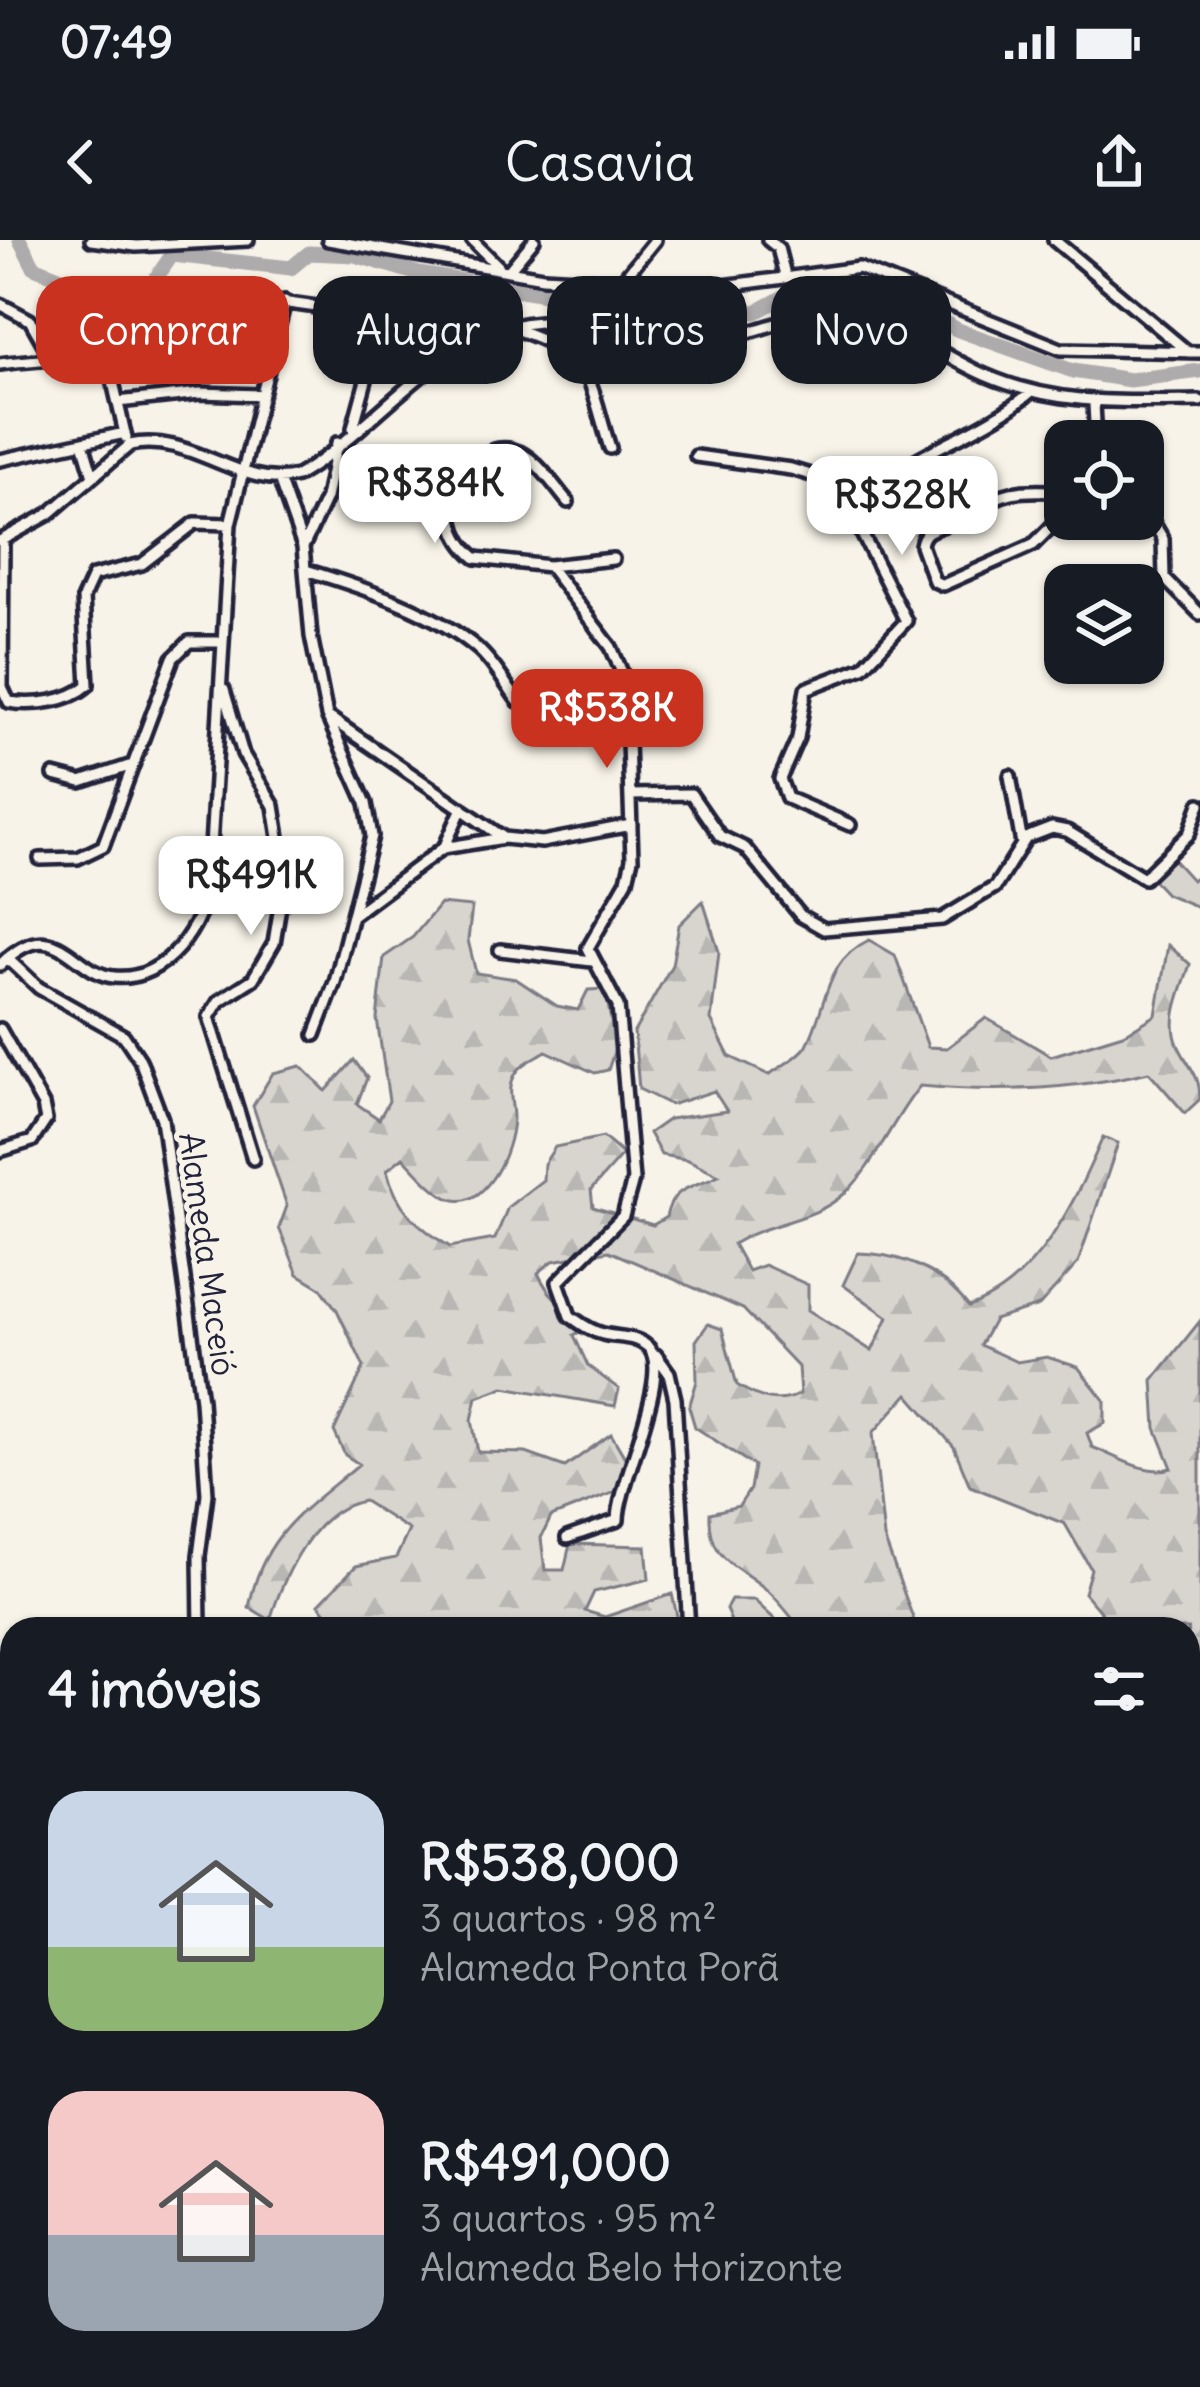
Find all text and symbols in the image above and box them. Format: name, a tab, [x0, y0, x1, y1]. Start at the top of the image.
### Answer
text: 07:49	[60, 14, 173, 70]
text: Casavia	[505, 128, 695, 196]
icon: back	[48, 129, 114, 195]
icon: share	[1086, 129, 1152, 195]
chip: Comprar	[36, 276, 289, 384]
chip: Alugar	[313, 276, 523, 384]
chip: Filtros	[547, 276, 747, 384]
chip: Novo	[771, 276, 951, 384]
map controls	[1044, 420, 1164, 684]
button: locate	[1044, 420, 1164, 540]
pin: R$384K	[337, 444, 533, 546]
pin: R$328K	[804, 456, 1000, 558]
text: R$384K	[366, 458, 504, 507]
text: R$328K	[834, 470, 970, 519]
button: layers	[1044, 564, 1164, 684]
pin: R$538K	[509, 669, 705, 771]
text: R$538K	[538, 683, 676, 732]
pin: R$491K	[153, 836, 349, 938]
text: R$491K	[186, 850, 316, 899]
street label: Alameda Maceió	[170, 1130, 246, 1378]
icon: filters	[1086, 1656, 1152, 1722]
text: 4 imóveis	[48, 1657, 261, 1721]
text: R$538,000	[420, 1830, 680, 1894]
icon: home	[144, 1839, 288, 1983]
text: 3 quartos · 98 m²	[420, 1894, 717, 1943]
text: Alameda Ponta Porã	[420, 1943, 780, 1992]
text: R$491,000	[420, 2130, 671, 2194]
icon: home	[144, 2139, 288, 2283]
text: 3 quartos · 95 m²	[420, 2194, 717, 2243]
text: Alameda Belo Horizonte	[420, 2243, 843, 2292]

